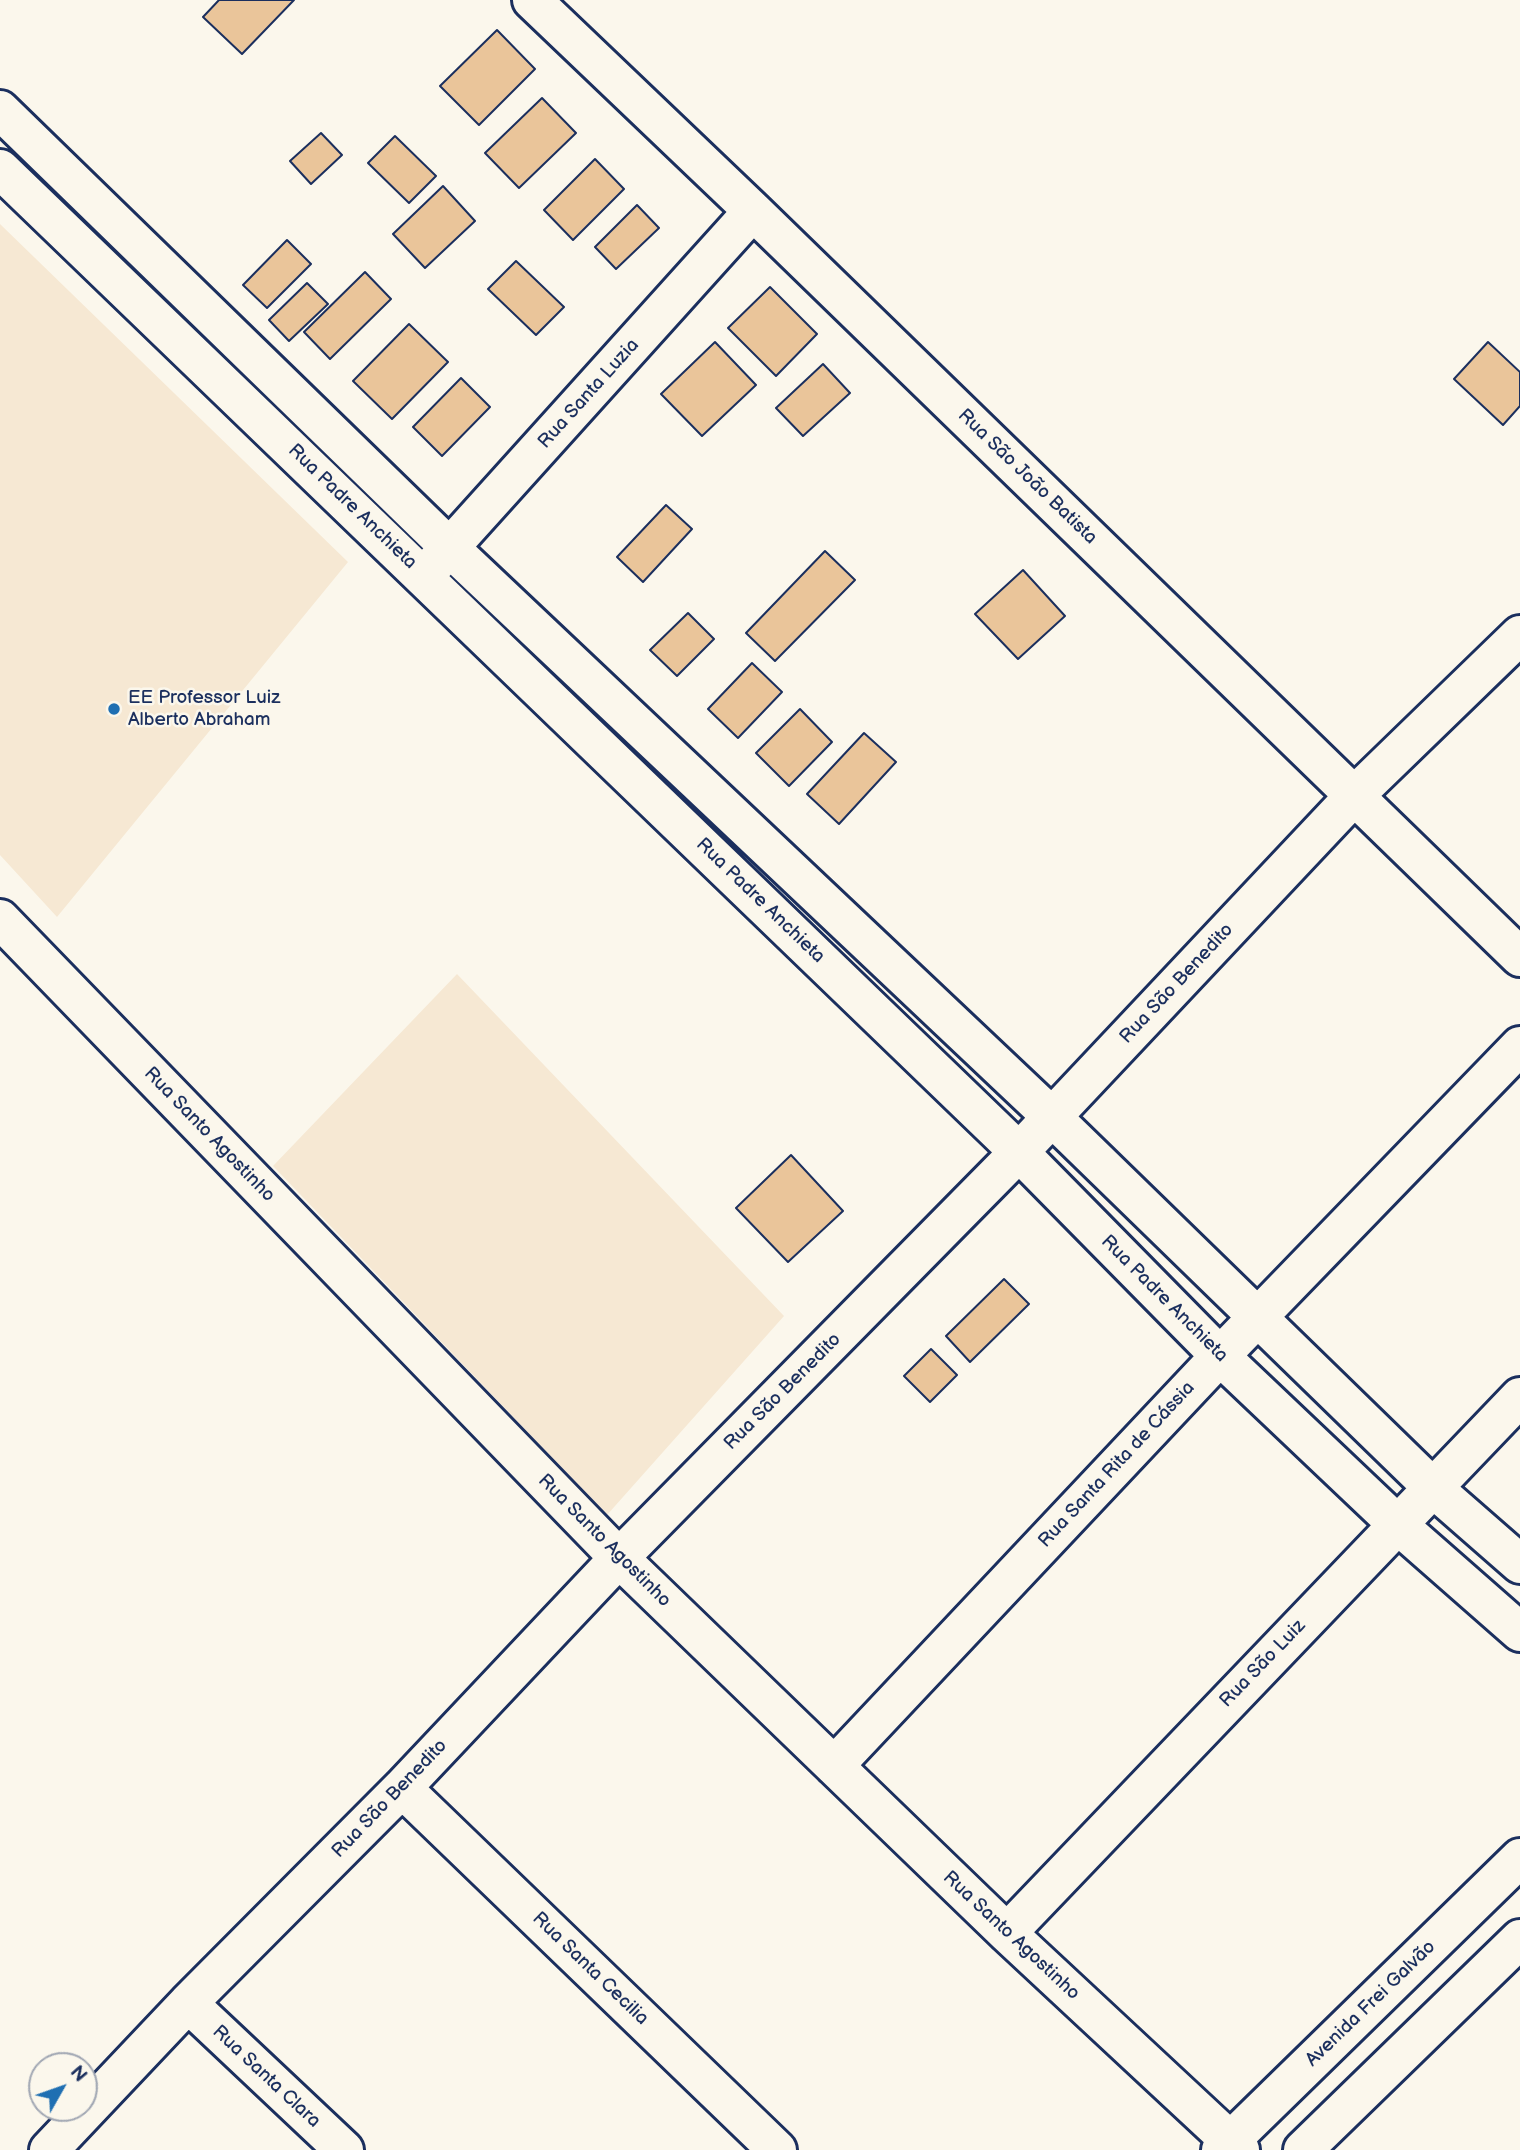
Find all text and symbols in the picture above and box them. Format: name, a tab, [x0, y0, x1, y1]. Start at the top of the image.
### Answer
street label: Rua Santa Luzia	[534, 334, 644, 454]
street label: Rua São João Batista	[953, 405, 1101, 549]
street label: Rua Padre Anchieta	[283, 440, 421, 574]
place label: EE Professor Luiz Alberto Abraham	[128, 687, 280, 731]
marker: EE Professor Luiz Alberto Abraham	[106, 701, 122, 717]
street label: Rua Padre Anchieta	[691, 834, 829, 968]
street label: Rua São Benedito	[1115, 919, 1239, 1049]
street label: Rua Santo Agostinho	[139, 1063, 279, 1207]
street label: Rua Padre Anchieta	[1096, 1231, 1232, 1367]
street label: Rua São Benedito	[720, 1329, 846, 1455]
street label: Rua Santa Rita de Cássia	[1034, 1377, 1200, 1553]
street label: Rua Santo Agostinho	[533, 1470, 675, 1612]
street label: Rua São Luiz	[1215, 1615, 1311, 1713]
street label: Rua São Benedito	[328, 1735, 452, 1863]
street label: Rua Santo Agostinho	[938, 1867, 1084, 2005]
street label: Rua Santa Cecilia	[527, 1908, 653, 2030]
street label: Avenida Frei Galvão	[1301, 1936, 1441, 2072]
street label: Rua Santa Clara	[207, 2021, 325, 2133]
north arrow	[28, 2052, 98, 2122]
text: N	[65, 2062, 91, 2087]

